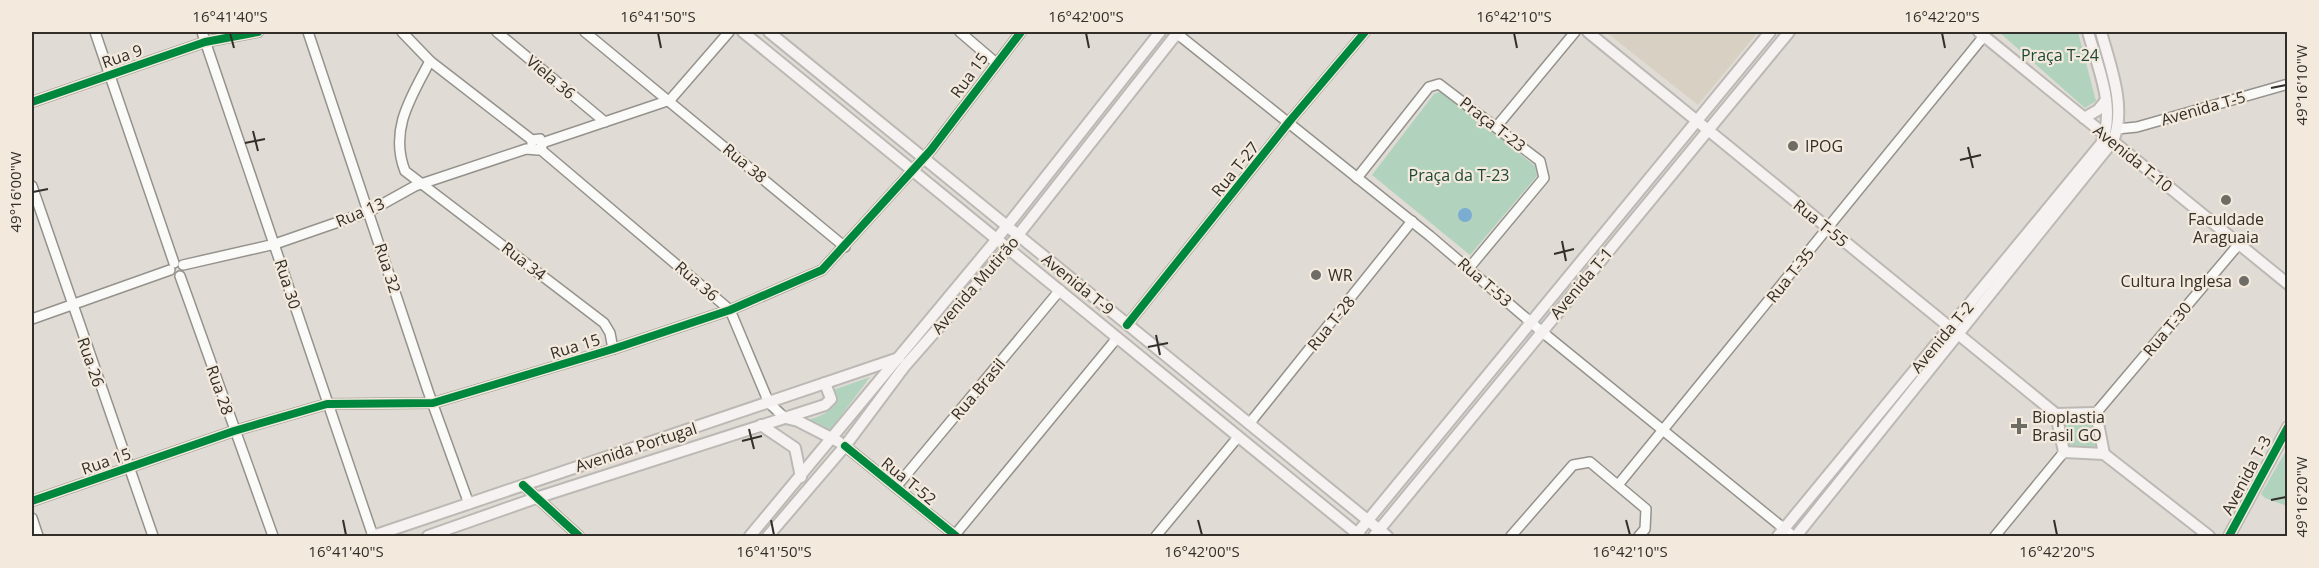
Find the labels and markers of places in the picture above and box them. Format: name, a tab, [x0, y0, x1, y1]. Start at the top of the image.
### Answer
place label: IPOG	[1805, 135, 1843, 157]
marker: IPOG	[1786, 139, 1800, 153]
marker: Faculdade Araguaia	[2219, 193, 2233, 207]
place label: Faculdade Araguaia	[2188, 208, 2264, 248]
place label: WR	[1328, 264, 1353, 286]
marker: WR	[1309, 268, 1323, 282]
place label: Cultura Inglesa	[2120, 270, 2232, 292]
marker: Cultura Inglesa	[2237, 274, 2251, 288]
place label: Bioplastia Brasil GO	[2032, 406, 2105, 446]
marker: Bioplastia Brasil GO	[2010, 417, 2028, 435]

